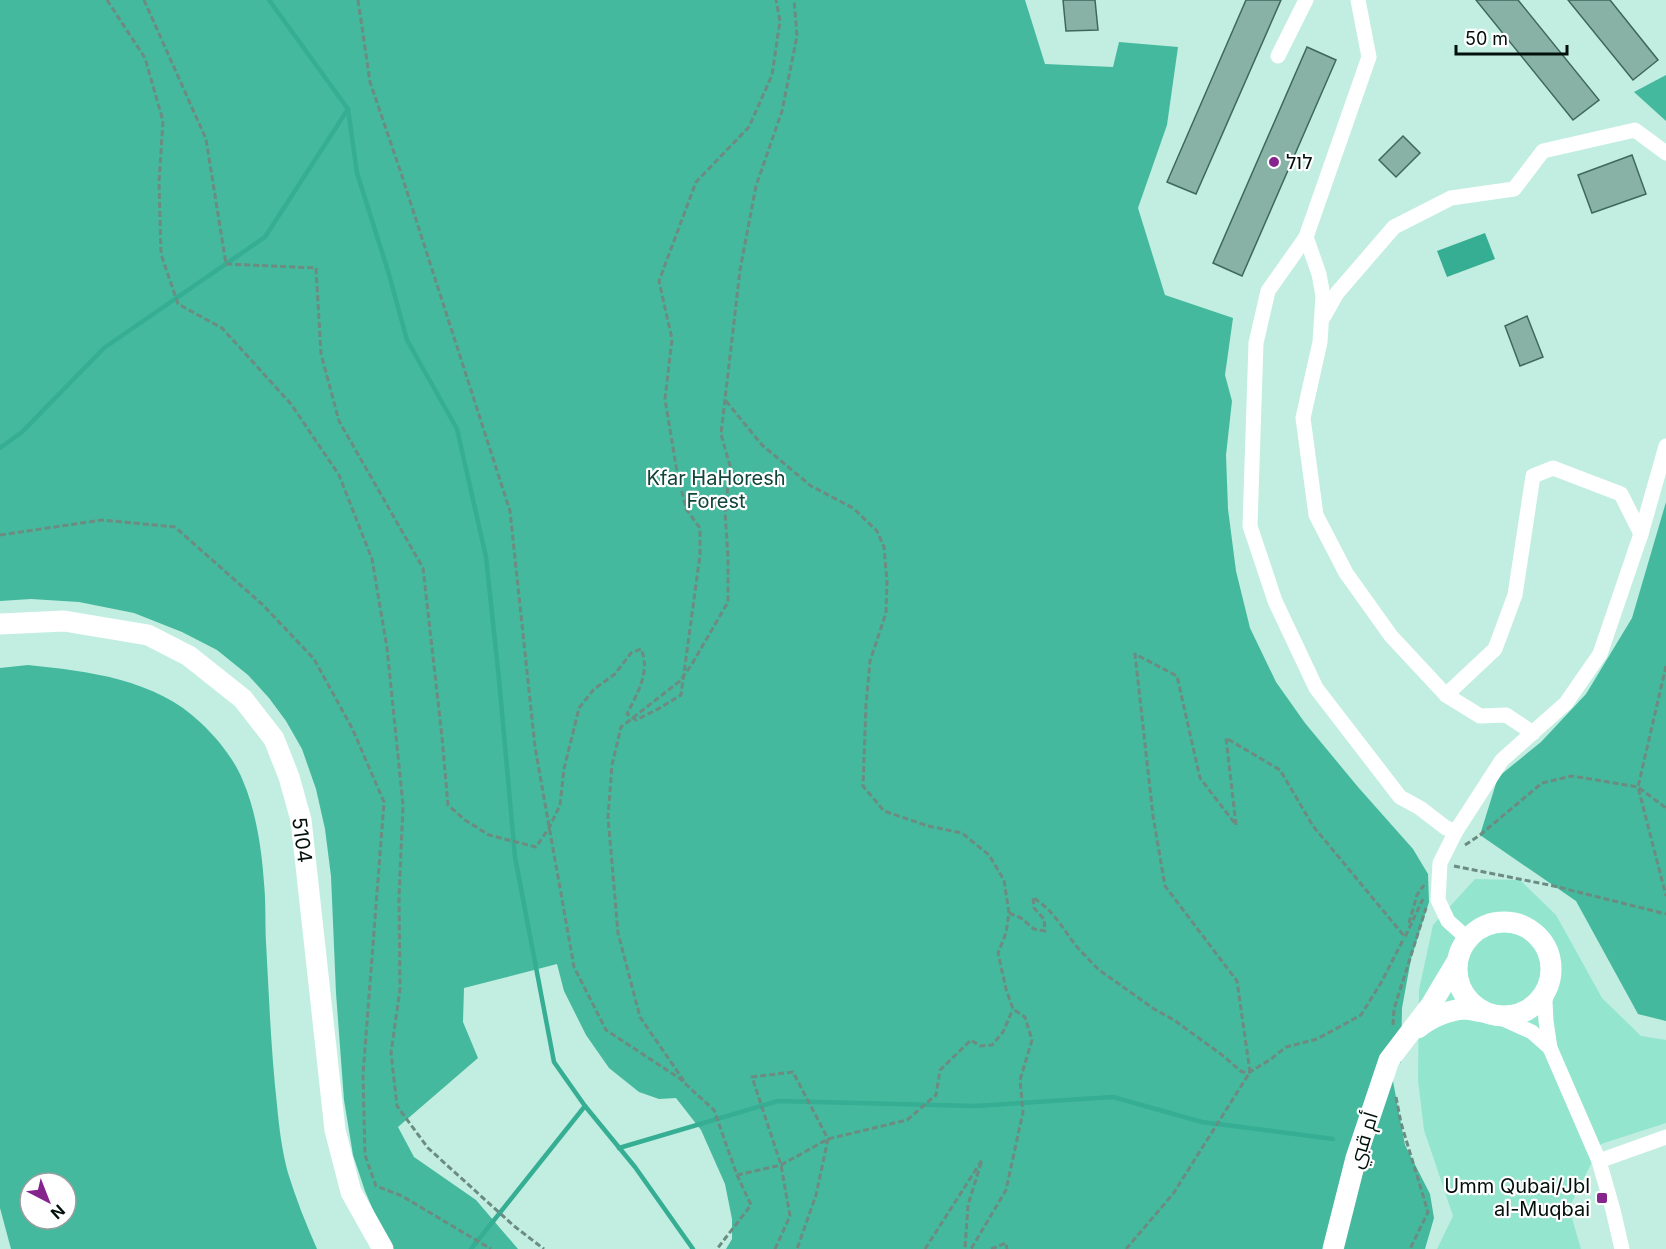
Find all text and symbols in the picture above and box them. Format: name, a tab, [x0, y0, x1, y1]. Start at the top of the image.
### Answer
scale bar	[1456, 18, 1567, 56]
text: 50 m	[1465, 28, 1508, 49]
place label: לול	[1286, 150, 1312, 174]
marker: לול	[1267, 155, 1281, 169]
park label: Kfar HaHoresh Forest	[646, 466, 786, 513]
street label: 5104	[287, 816, 317, 864]
street label: أم قبي	[1343, 1109, 1387, 1172]
north arrow	[18, 1171, 78, 1231]
place label: Umm Qubai/Jbl al-Muqbai	[1444, 1174, 1590, 1221]
marker: Umm Qubai/Jbl al-Muqbai	[1595, 1191, 1609, 1205]
text: N	[47, 1201, 69, 1224]

